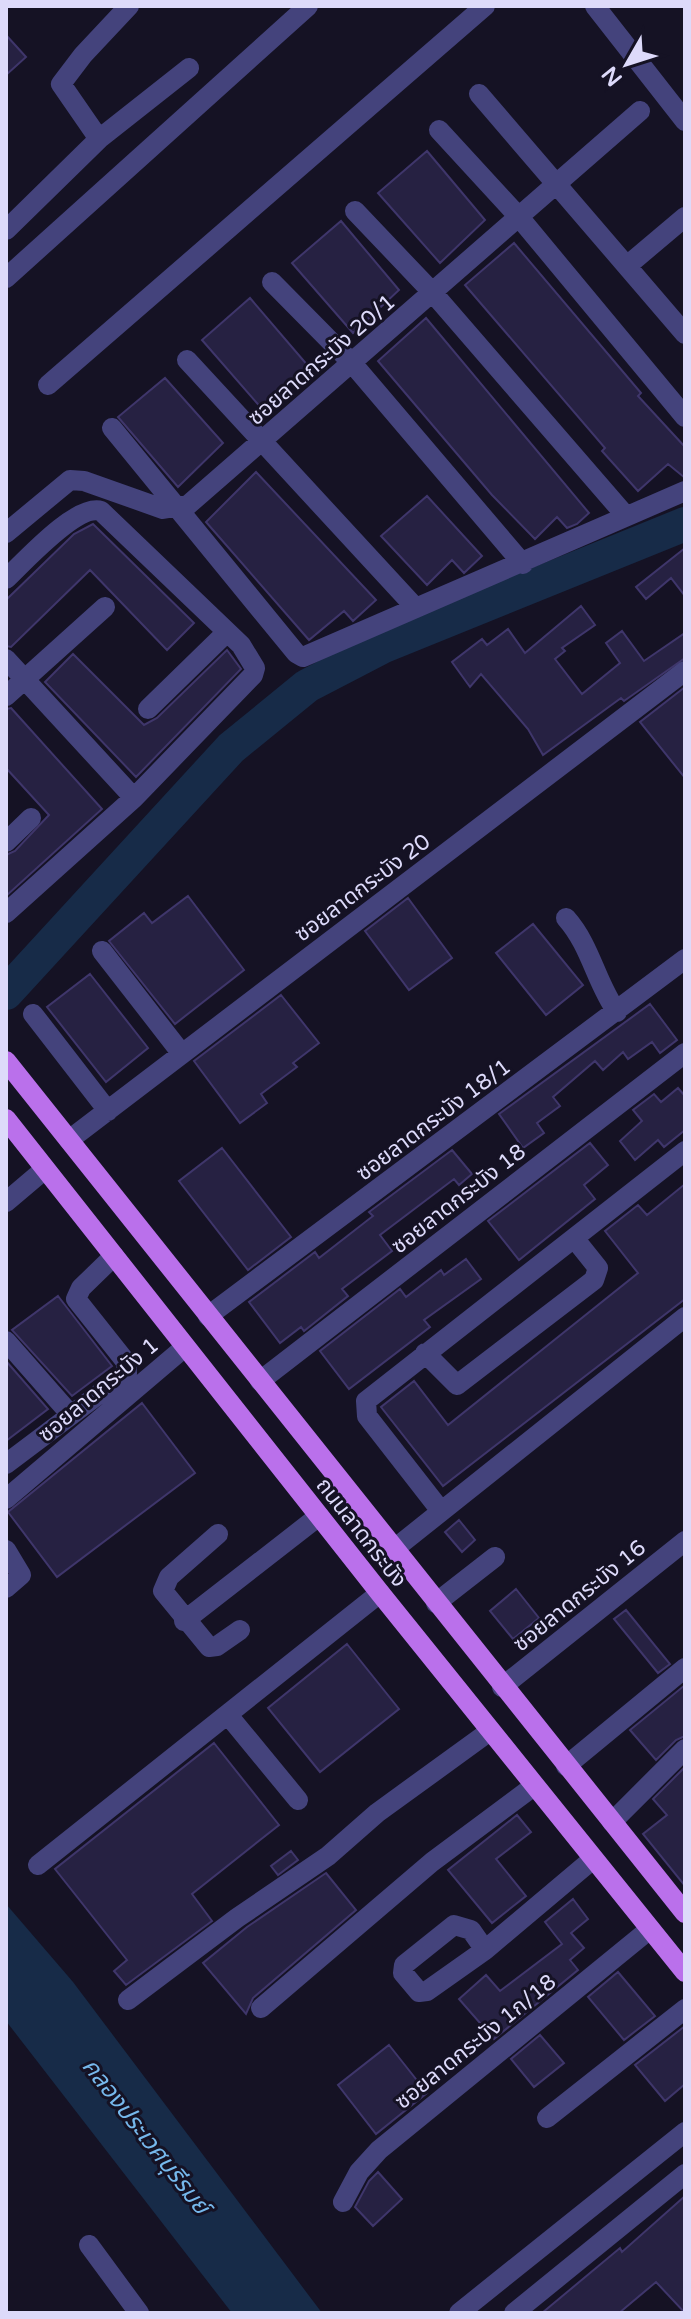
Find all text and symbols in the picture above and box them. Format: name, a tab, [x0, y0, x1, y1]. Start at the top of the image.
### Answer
north arrow	[587, 24, 667, 104]
text: N	[597, 61, 628, 91]
street label: ซอยลาดกระบัง 20/1	[243, 289, 401, 431]
street label: ซอยลาดกระบัง 20	[290, 828, 435, 947]
street label: ซอยลาดกระบัง 18/1	[351, 1053, 516, 1186]
street label: ซอยลาดกระบัง 18	[386, 1138, 531, 1259]
street label: ซอยลาดกระบัง 1	[33, 1332, 164, 1448]
street label: ถนนลาดกระบัง	[310, 1473, 412, 1593]
street label: ซอยลาดกระบัง 16	[508, 1534, 651, 1657]
street label: ซอยลาดกระบัง 1ก/18	[390, 1969, 561, 2115]
water label: คลองประเวศบุรีรมย์	[76, 2052, 218, 2223]

